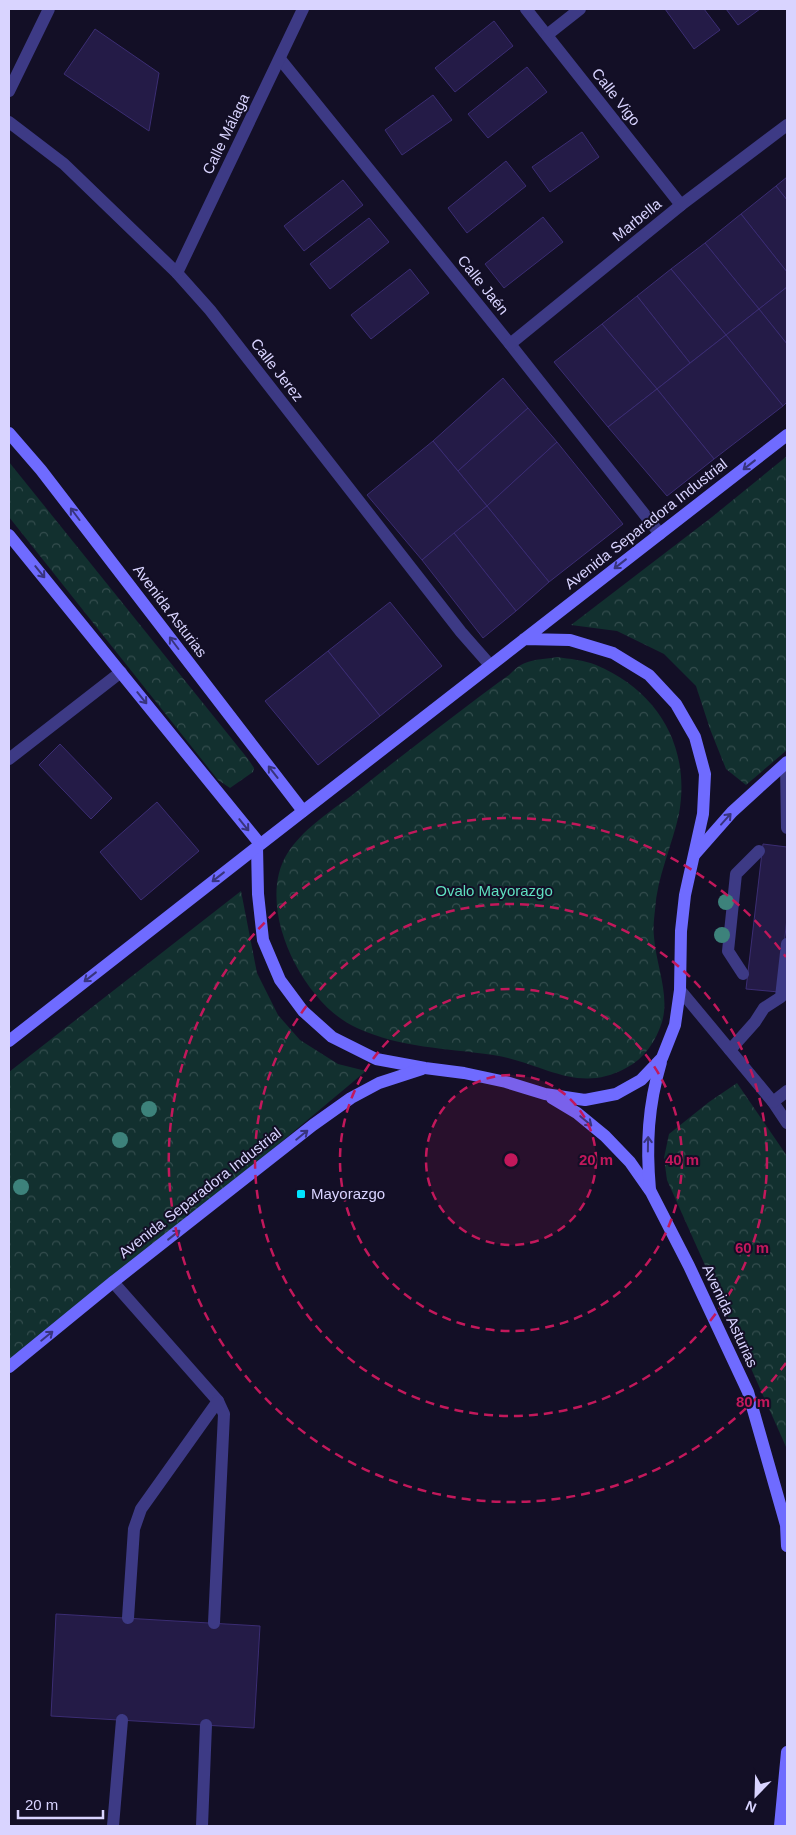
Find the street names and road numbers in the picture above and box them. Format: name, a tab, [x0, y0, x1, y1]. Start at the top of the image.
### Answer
street label: Calle Vigo	[589, 65, 644, 129]
street label: Calle Málaga	[199, 90, 253, 177]
street label: Marbella	[609, 194, 665, 244]
street label: Calle Jaén	[454, 252, 512, 318]
street label: Calle Jerez	[248, 335, 307, 404]
street label: Avenida Separadora Industrial	[561, 455, 730, 592]
street label: Avenida Asturias	[130, 561, 211, 660]
street label: Avenida Separadora Industrial	[115, 1124, 284, 1261]
street label: Avenida Asturias	[699, 1262, 762, 1370]

